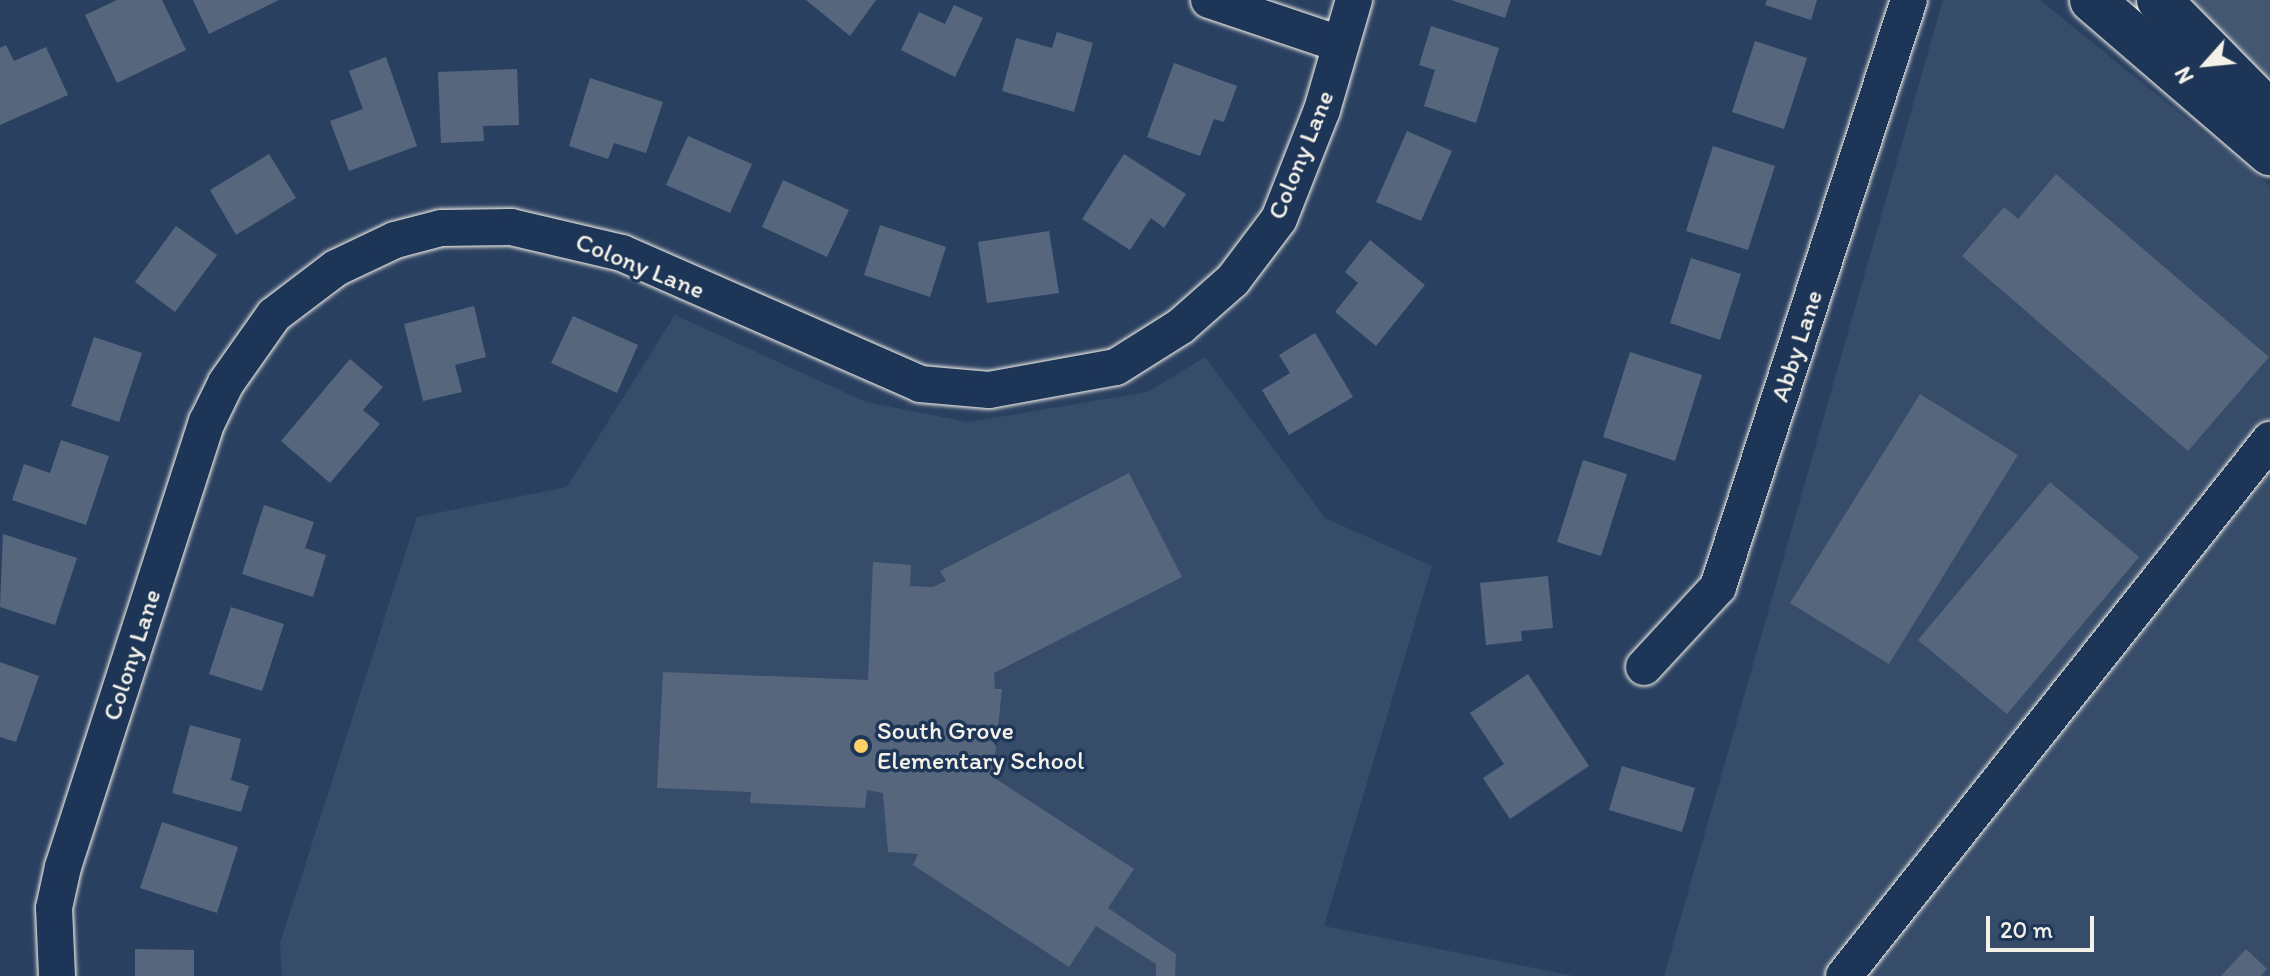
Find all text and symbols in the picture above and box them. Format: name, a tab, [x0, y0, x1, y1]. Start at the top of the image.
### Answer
north arrow	[2166, 24, 2246, 104]
text: N	[2169, 62, 2200, 88]
street label: Colony Lane	[1261, 86, 1341, 224]
street label: Colony Lane	[571, 226, 709, 306]
street label: Abby Lane	[1764, 286, 1830, 406]
street label: Colony Lane	[96, 585, 168, 725]
place label: South Grove Elementary School	[877, 715, 1084, 776]
marker: South Grove Elementary School	[852, 737, 870, 755]
scale bar	[1990, 900, 2098, 950]
text: 20 m	[2000, 915, 2053, 944]

